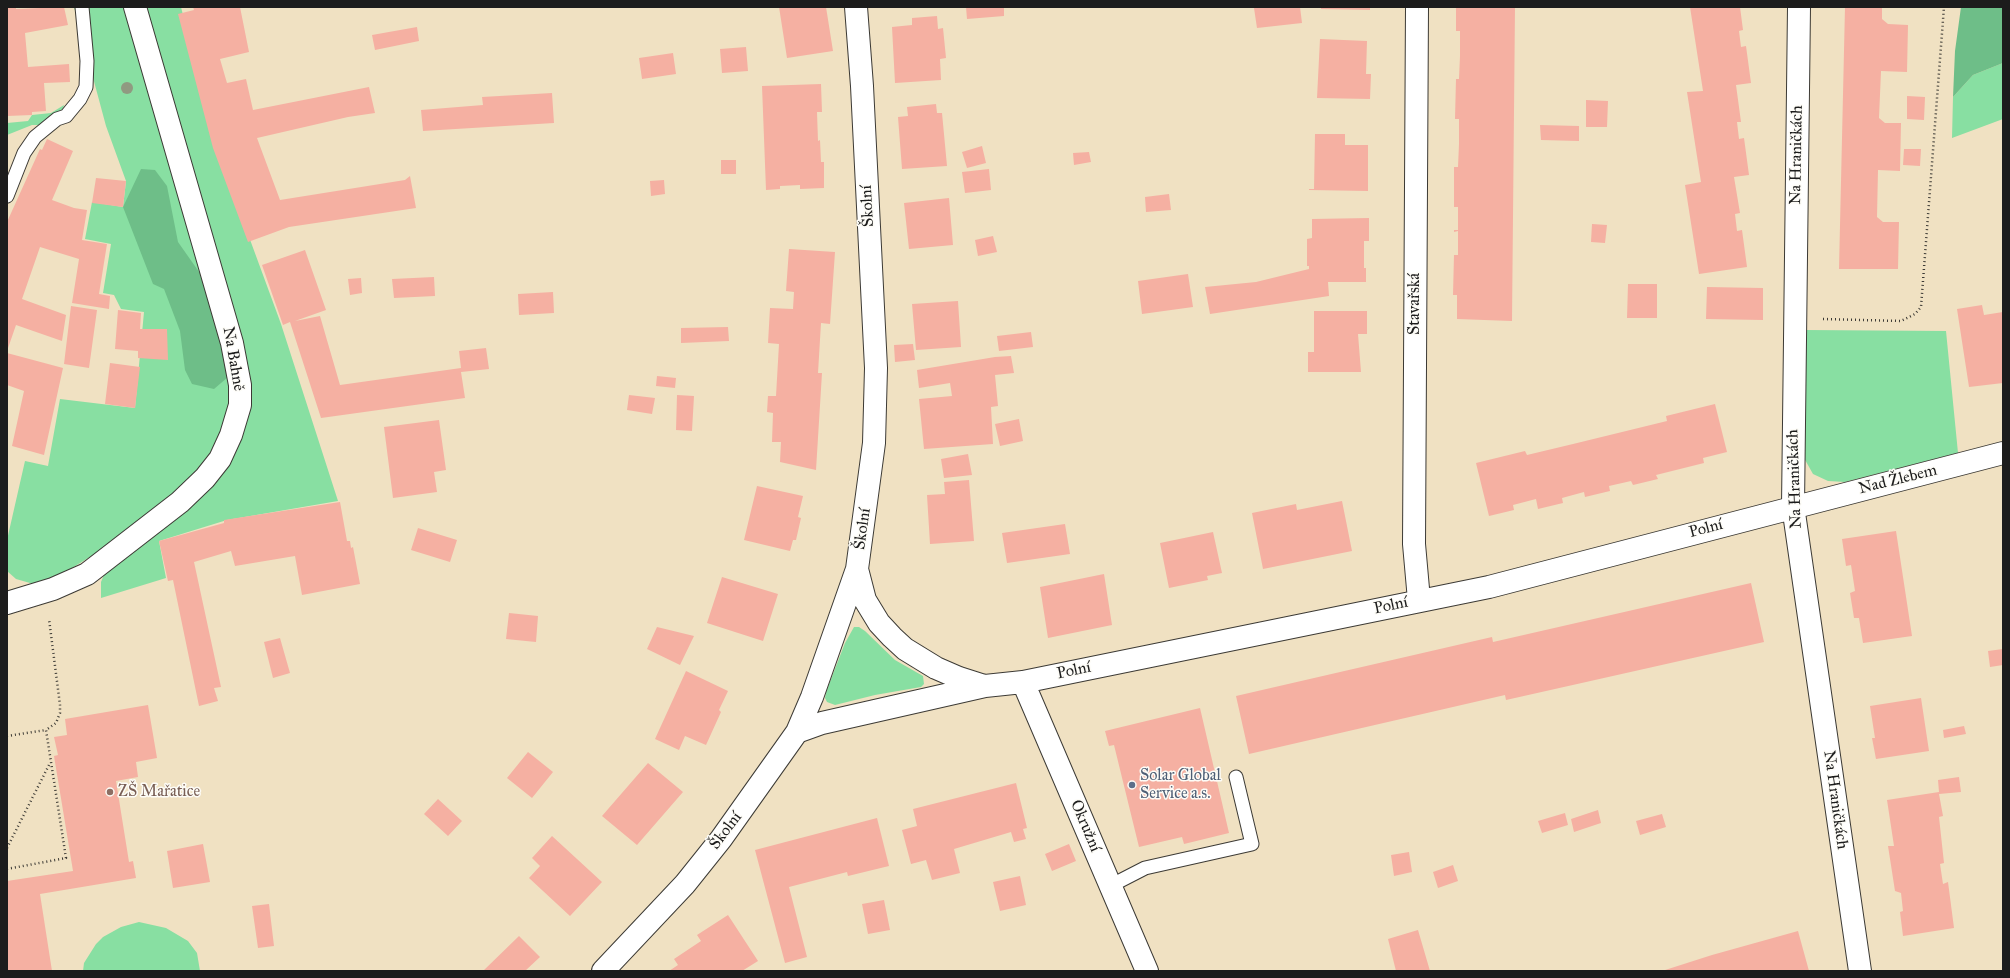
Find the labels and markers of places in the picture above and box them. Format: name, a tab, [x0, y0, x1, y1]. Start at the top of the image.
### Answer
place label: Solar Global Service a.s.	[1140, 766, 1221, 804]
marker: Solar Global Service a.s.	[1127, 780, 1137, 790]
place label: ZŠ Mařatice	[118, 782, 200, 802]
marker: ZŠ Mařatice	[105, 787, 115, 797]

